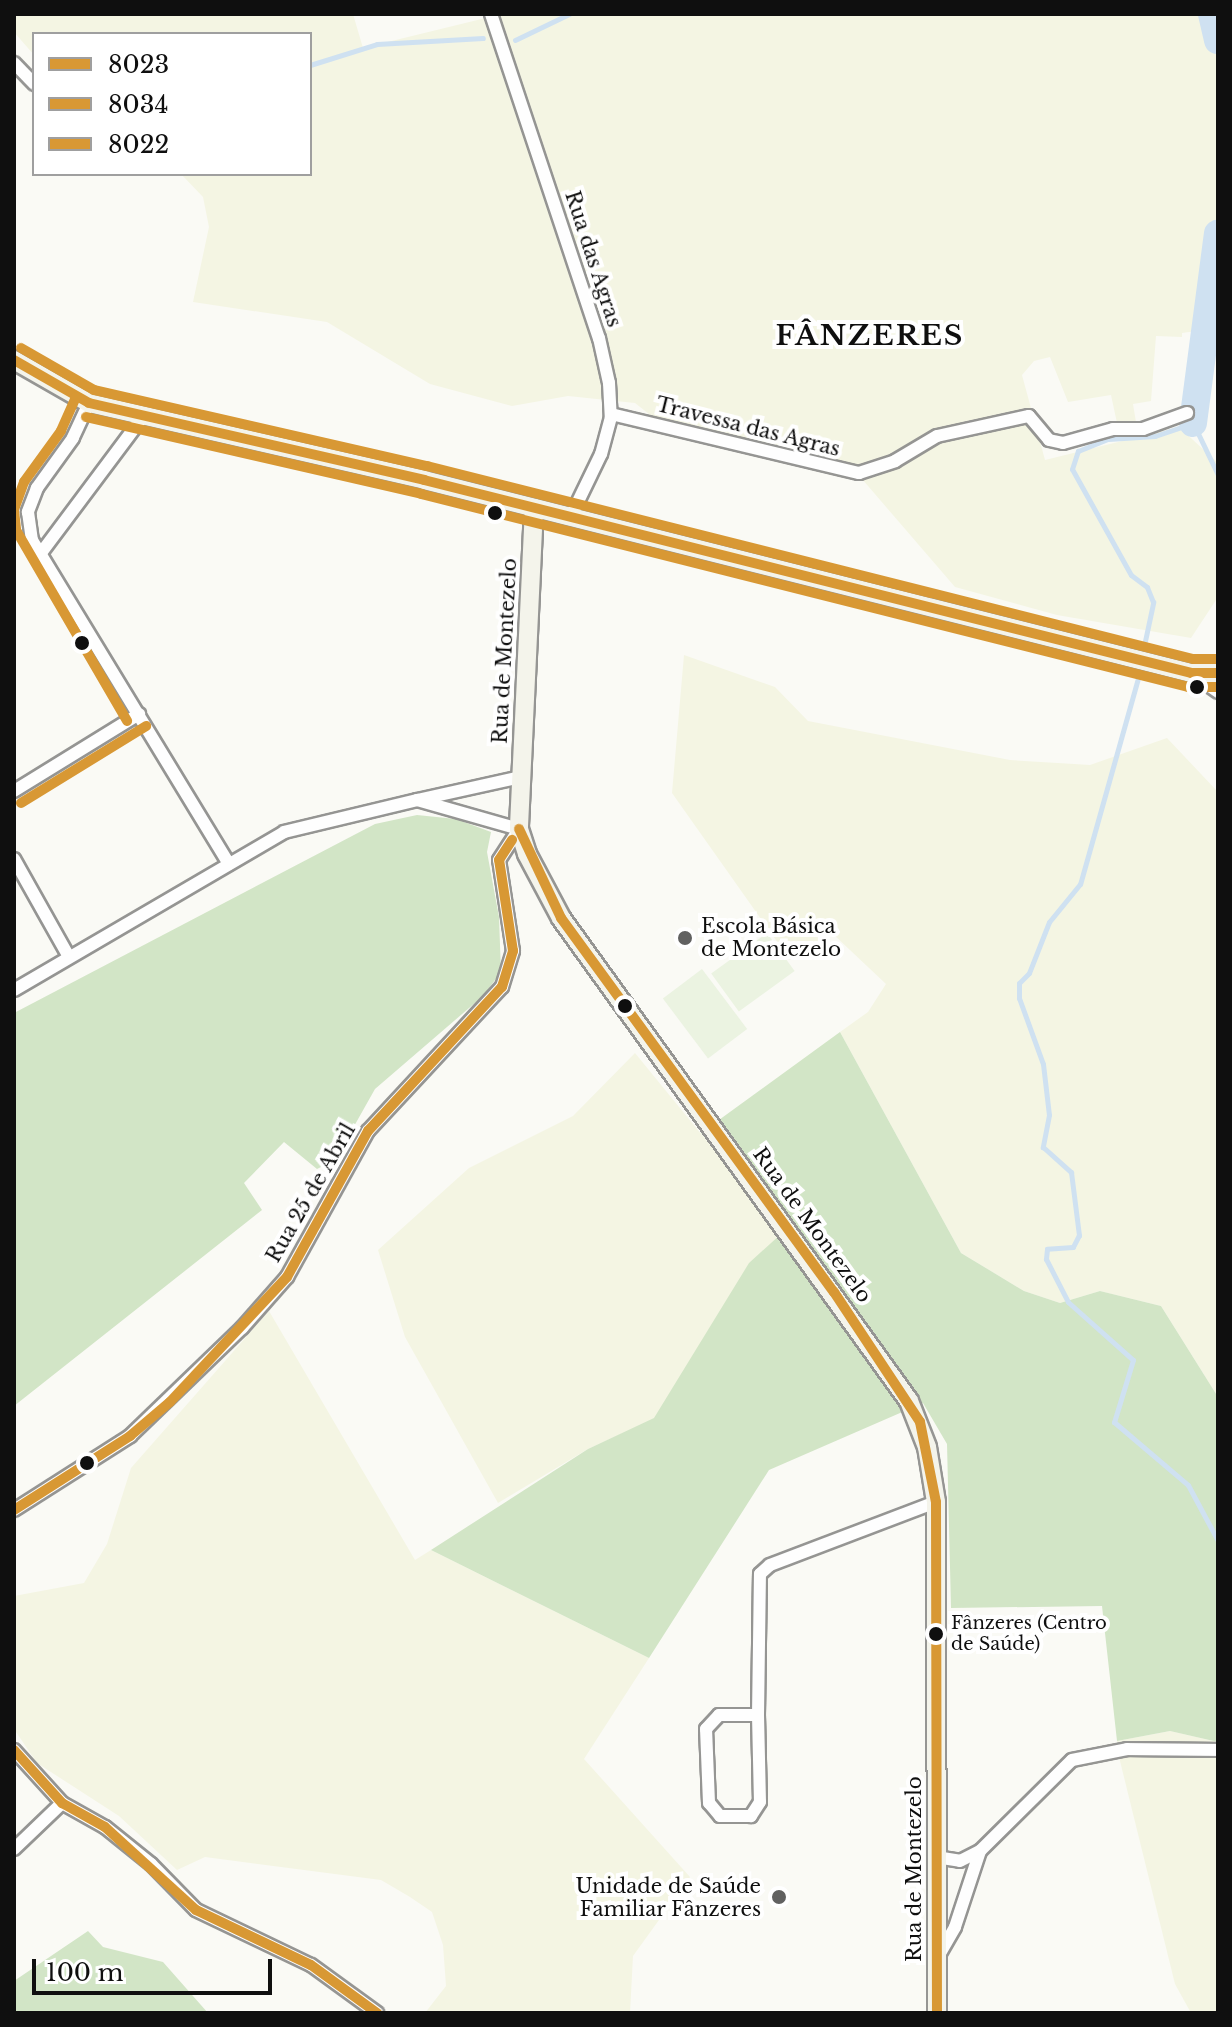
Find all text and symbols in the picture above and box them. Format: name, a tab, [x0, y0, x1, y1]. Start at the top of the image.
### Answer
legend	[32, 32, 312, 176]
text: 8023	[108, 50, 169, 79]
text: 8034	[108, 90, 169, 119]
text: 8022	[108, 130, 169, 159]
street label: Rua das Agras	[560, 188, 626, 330]
district label: FÂNZERES	[776, 319, 964, 353]
street label: Travessa das Agras	[653, 392, 843, 462]
unlabelled marker	[487, 505, 503, 521]
street label: Rua de Montezelo	[488, 557, 522, 745]
unlabelled marker	[74, 635, 90, 651]
unlabelled marker	[1189, 679, 1205, 695]
place label: Escola Básica de Montezelo	[701, 914, 841, 961]
marker: Escola Básica de Montezelo	[676, 929, 694, 947]
unlabelled marker	[617, 998, 633, 1014]
street label: Rua 25 de Abril	[261, 1119, 361, 1267]
street label: Rua de Montezelo	[748, 1143, 876, 1307]
unlabelled marker	[79, 1455, 95, 1471]
place label: Fânzeres (Centro de Saúde)	[951, 1613, 1107, 1656]
marker: Fânzeres (Centro de Saúde)	[928, 1626, 944, 1642]
street label: Rua de Montezelo	[902, 1776, 926, 1962]
place label: Unidade de Saúde Familiar Fânzeres	[576, 1874, 761, 1921]
marker: Unidade de Saúde Familiar Fânzeres	[768, 1886, 790, 1908]
scale bar	[36, 1943, 276, 1993]
text: 100 m	[46, 1958, 124, 1987]

